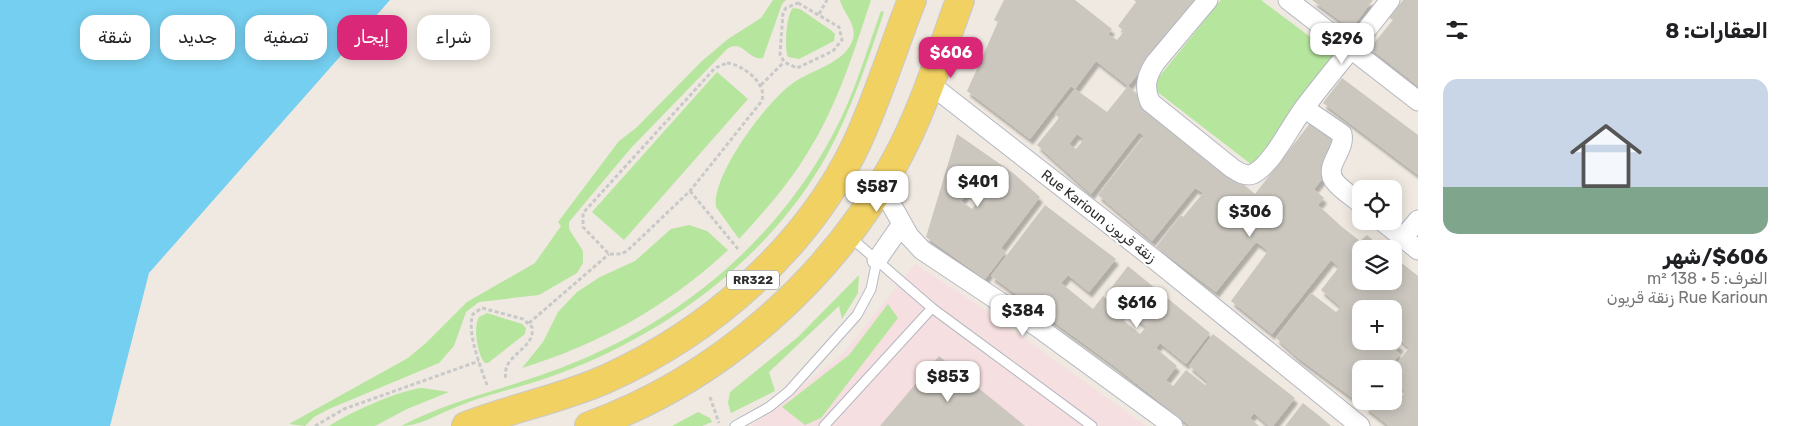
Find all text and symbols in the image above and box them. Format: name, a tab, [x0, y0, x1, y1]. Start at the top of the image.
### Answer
chip: شقة	[80, 15, 150, 60]
chip: جديد	[160, 15, 235, 60]
chip: تصفية	[245, 15, 327, 60]
chip: إيجار	[337, 15, 407, 60]
chip: شراء	[417, 15, 490, 60]
icon: filters	[1443, 16, 1471, 44]
text: العقارات: 8	[1665, 18, 1768, 43]
pin: $296	[1312, 22, 1372, 65]
text: $296	[1321, 29, 1363, 48]
pin: $606	[921, 36, 981, 79]
text: $606	[930, 43, 972, 62]
icon: home	[1561, 111, 1651, 201]
pin: $401	[948, 166, 1008, 208]
street label: Rue Karioun زنقة قريون	[1038, 166, 1160, 267]
pin: $587	[847, 170, 907, 213]
text: $401	[958, 172, 998, 191]
text: $587	[856, 177, 898, 196]
map controls	[1352, 180, 1402, 410]
button: locate	[1352, 180, 1402, 230]
pin: $306	[1220, 196, 1280, 238]
text: $306	[1229, 202, 1271, 221]
button: layers	[1352, 240, 1402, 290]
text: $606/شهر	[1664, 244, 1768, 269]
text: الغرف: 5 · 138 m²	[1647, 269, 1768, 288]
road number: RR322	[727, 270, 779, 290]
pin: $616	[1107, 286, 1167, 329]
text: Rue Karioun زنقة قريون	[1607, 288, 1768, 307]
text: $616	[1117, 293, 1157, 312]
pin: $384	[993, 294, 1053, 337]
button: +	[1352, 300, 1402, 350]
text: $384	[1002, 301, 1045, 320]
pin: $853	[918, 360, 978, 403]
button: −	[1352, 360, 1402, 410]
text: $853	[927, 367, 969, 386]

